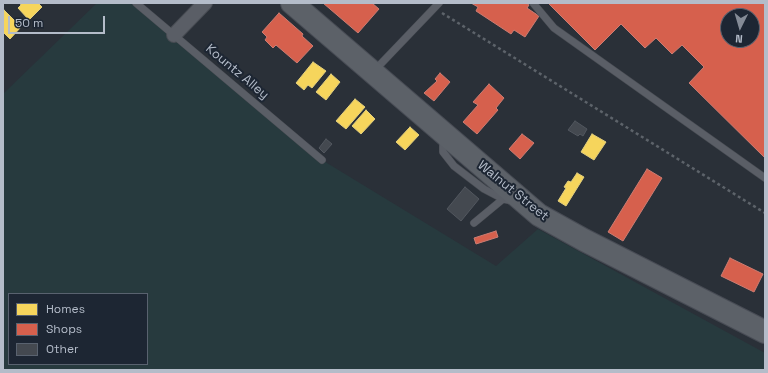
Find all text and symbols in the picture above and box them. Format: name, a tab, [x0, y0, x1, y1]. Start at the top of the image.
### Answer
scale bar	[10, 8, 107, 34]
north arrow	[720, 8, 760, 48]
text: 50 m	[15, 15, 43, 31]
text: N	[735, 32, 743, 46]
street label: Kountz Alley	[202, 41, 272, 103]
street label: Walnut Street	[474, 158, 552, 224]
legend	[8, 293, 148, 365]
text: Homes	[46, 301, 85, 317]
text: Shops	[46, 321, 82, 337]
text: Other	[46, 341, 79, 357]

